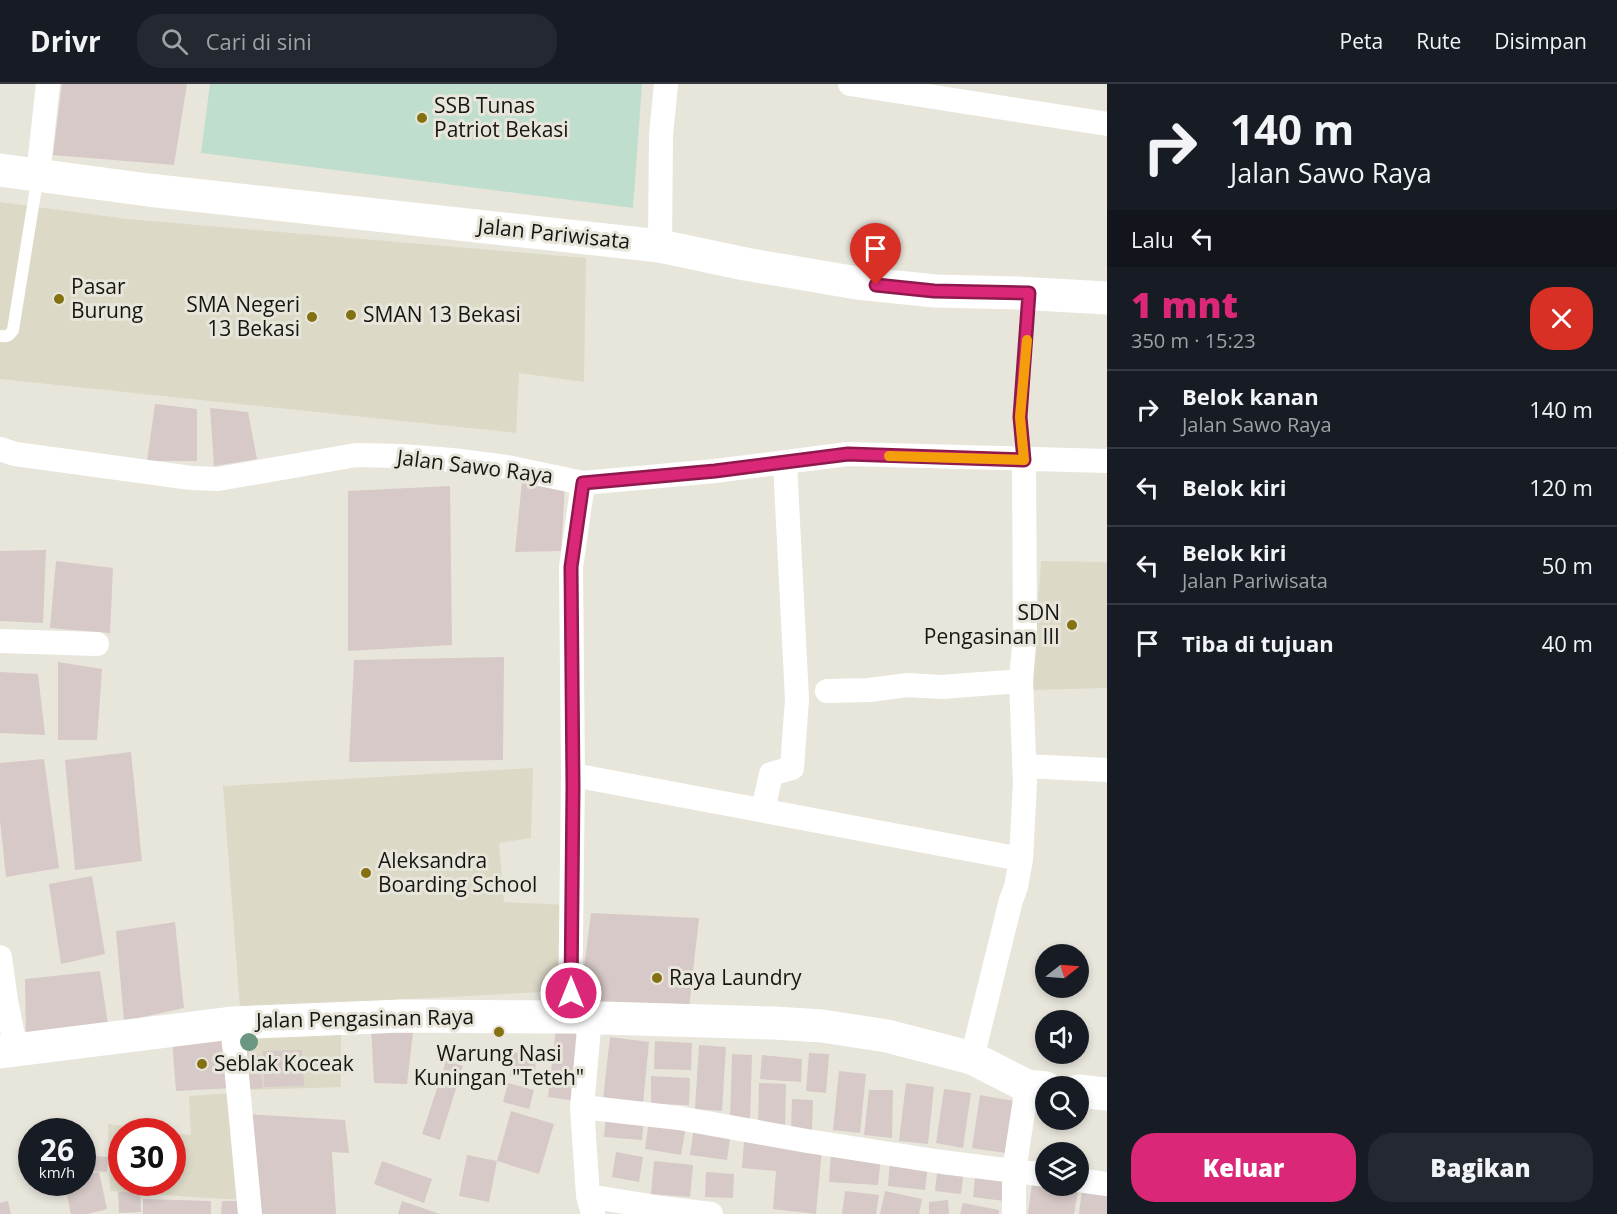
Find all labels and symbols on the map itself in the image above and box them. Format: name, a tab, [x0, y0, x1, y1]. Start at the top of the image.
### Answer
place label: SSB Tunas Patriot Bekasi	[434, 91, 569, 143]
marker: SSB Tunas Patriot Bekasi	[415, 111, 429, 125]
street label: Jalan Pariwisata	[474, 211, 632, 255]
pin	[850, 223, 901, 285]
place label: Pasar Burung	[71, 272, 143, 324]
place label: SMA Negeri 13 Bekasi	[186, 290, 300, 342]
marker: Pasar Burung	[52, 292, 66, 306]
place label: SMAN 13 Bekasi	[363, 300, 521, 328]
marker: SMAN 13 Bekasi	[344, 308, 358, 322]
marker: SMA Negeri 13 Bekasi	[305, 310, 319, 324]
street label: Jalan Sawo Raya	[394, 442, 555, 489]
place label: SDN Pengasinan III	[924, 598, 1060, 650]
marker: SDN Pengasinan III	[1065, 618, 1079, 632]
place label: Aleksandra Boarding School	[378, 846, 537, 898]
marker: Aleksandra Boarding School	[359, 866, 373, 880]
north arrow	[1035, 944, 1089, 998]
position arrow	[539, 961, 603, 1025]
place label: Raya Laundry	[669, 963, 802, 991]
marker: Raya Laundry	[650, 971, 664, 985]
street label: Jalan Pengasinan Raya	[254, 1002, 474, 1034]
marker: Warung Nasi Kuningan "Teteh"	[492, 1025, 506, 1039]
place label: Warung Nasi Kuningan "Teteh"	[414, 1039, 584, 1091]
place label: Seblak Koceak	[214, 1049, 354, 1077]
marker: Seblak Koceak	[195, 1057, 209, 1071]
speed limit sign: 30	[108, 1118, 186, 1196]

